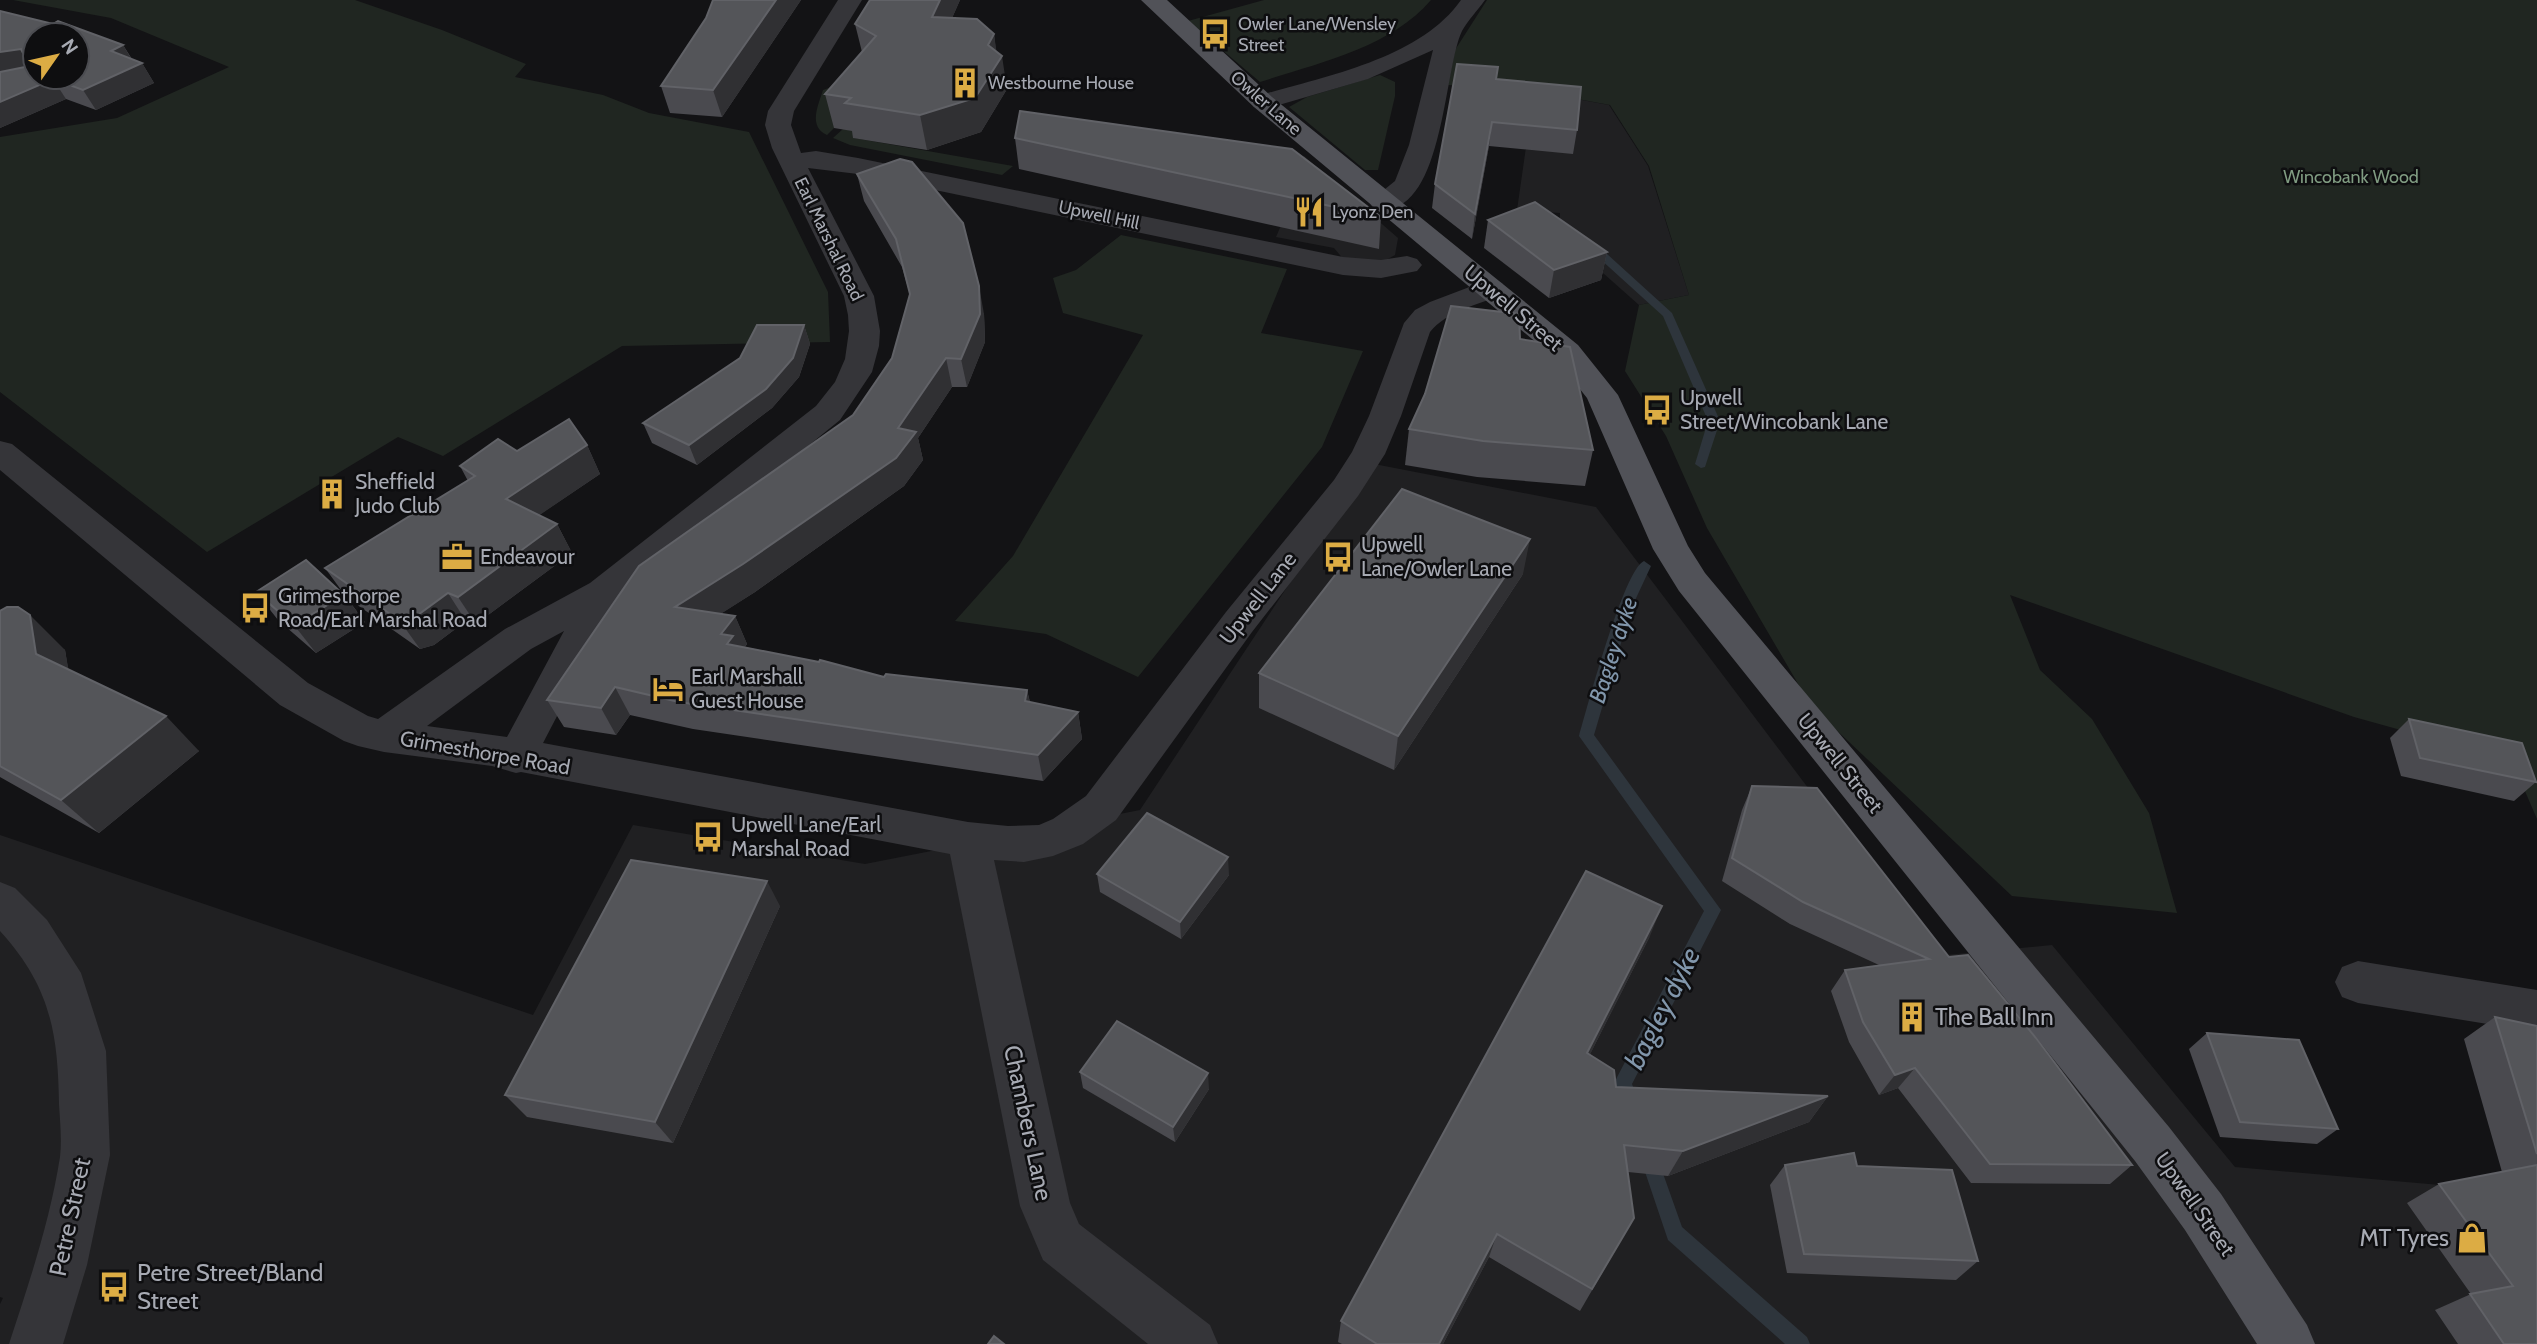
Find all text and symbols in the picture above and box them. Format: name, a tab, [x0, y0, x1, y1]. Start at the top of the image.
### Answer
place label: Owler Lane/Wensley Street	[1238, 13, 1396, 56]
bus stop icon: Owler Lane/Wensley Street	[1198, 17, 1232, 51]
north arrow	[21, 21, 91, 91]
text: N	[56, 35, 83, 59]
building icon: Westbourne House	[948, 66, 982, 100]
street label: Owler Lane	[1226, 66, 1306, 140]
place label: Westbourne House	[988, 72, 1134, 94]
park label: Wincobank Wood	[2283, 166, 2419, 188]
street label: Earl Marshal Road	[790, 174, 868, 304]
restaurant icon: Lyonz Den	[1292, 195, 1326, 229]
street label: Upwell Hill	[1056, 196, 1142, 234]
place label: Lyonz Den	[1332, 201, 1413, 223]
street label: Upwell Street	[1459, 259, 1568, 356]
place label: Upwell Street/Wincobank Lane	[1680, 385, 1889, 434]
bus stop icon: Upwell Street/Wincobank Lane	[1640, 393, 1674, 427]
place label: Sheffield Judo Club	[354, 469, 440, 518]
building icon: Sheffield Judo Club	[315, 477, 349, 511]
place label: Upwell Lane/Owler Lane	[1361, 532, 1512, 581]
office icon: Endeavour	[440, 540, 474, 574]
bus stop icon: Upwell Lane/Owler Lane	[1321, 540, 1355, 574]
place label: Endeavour	[480, 544, 575, 569]
street label: Upwell Lane	[1214, 546, 1301, 649]
place label: Grimesthorpe Road/Earl Marshal Road	[278, 583, 487, 632]
bus stop icon: Grimesthorpe Road/Earl Marshal Road	[238, 591, 272, 625]
water label: Bagley dyke	[1583, 594, 1643, 706]
place label: Earl Marshall Guest House	[691, 664, 804, 713]
hotel icon: Earl Marshall Guest House	[651, 672, 685, 706]
street label: Upwell Street	[1793, 708, 1888, 818]
street label: Grimesthorpe Road	[398, 725, 572, 780]
place label: Upwell Lane/Earl Marshal Road	[731, 812, 881, 861]
bus stop icon: Upwell Lane/Earl Marshal Road	[691, 820, 725, 854]
water label: bagley dyke	[1617, 941, 1707, 1075]
building icon: The Ball Inn	[1895, 1000, 1929, 1034]
place label: The Ball Inn	[1935, 1002, 2054, 1031]
street label: Chambers Lane	[998, 1043, 1059, 1203]
street label: Upwell Street	[2150, 1147, 2240, 1260]
street label: Petre Street	[43, 1155, 96, 1279]
shop icon: MT Tyres	[2455, 1221, 2489, 1255]
place label: MT Tyres	[2360, 1223, 2449, 1252]
place label: Petre Street/Bland Street	[137, 1258, 323, 1315]
bus stop icon: Petre Street/Bland Street	[97, 1270, 131, 1304]

